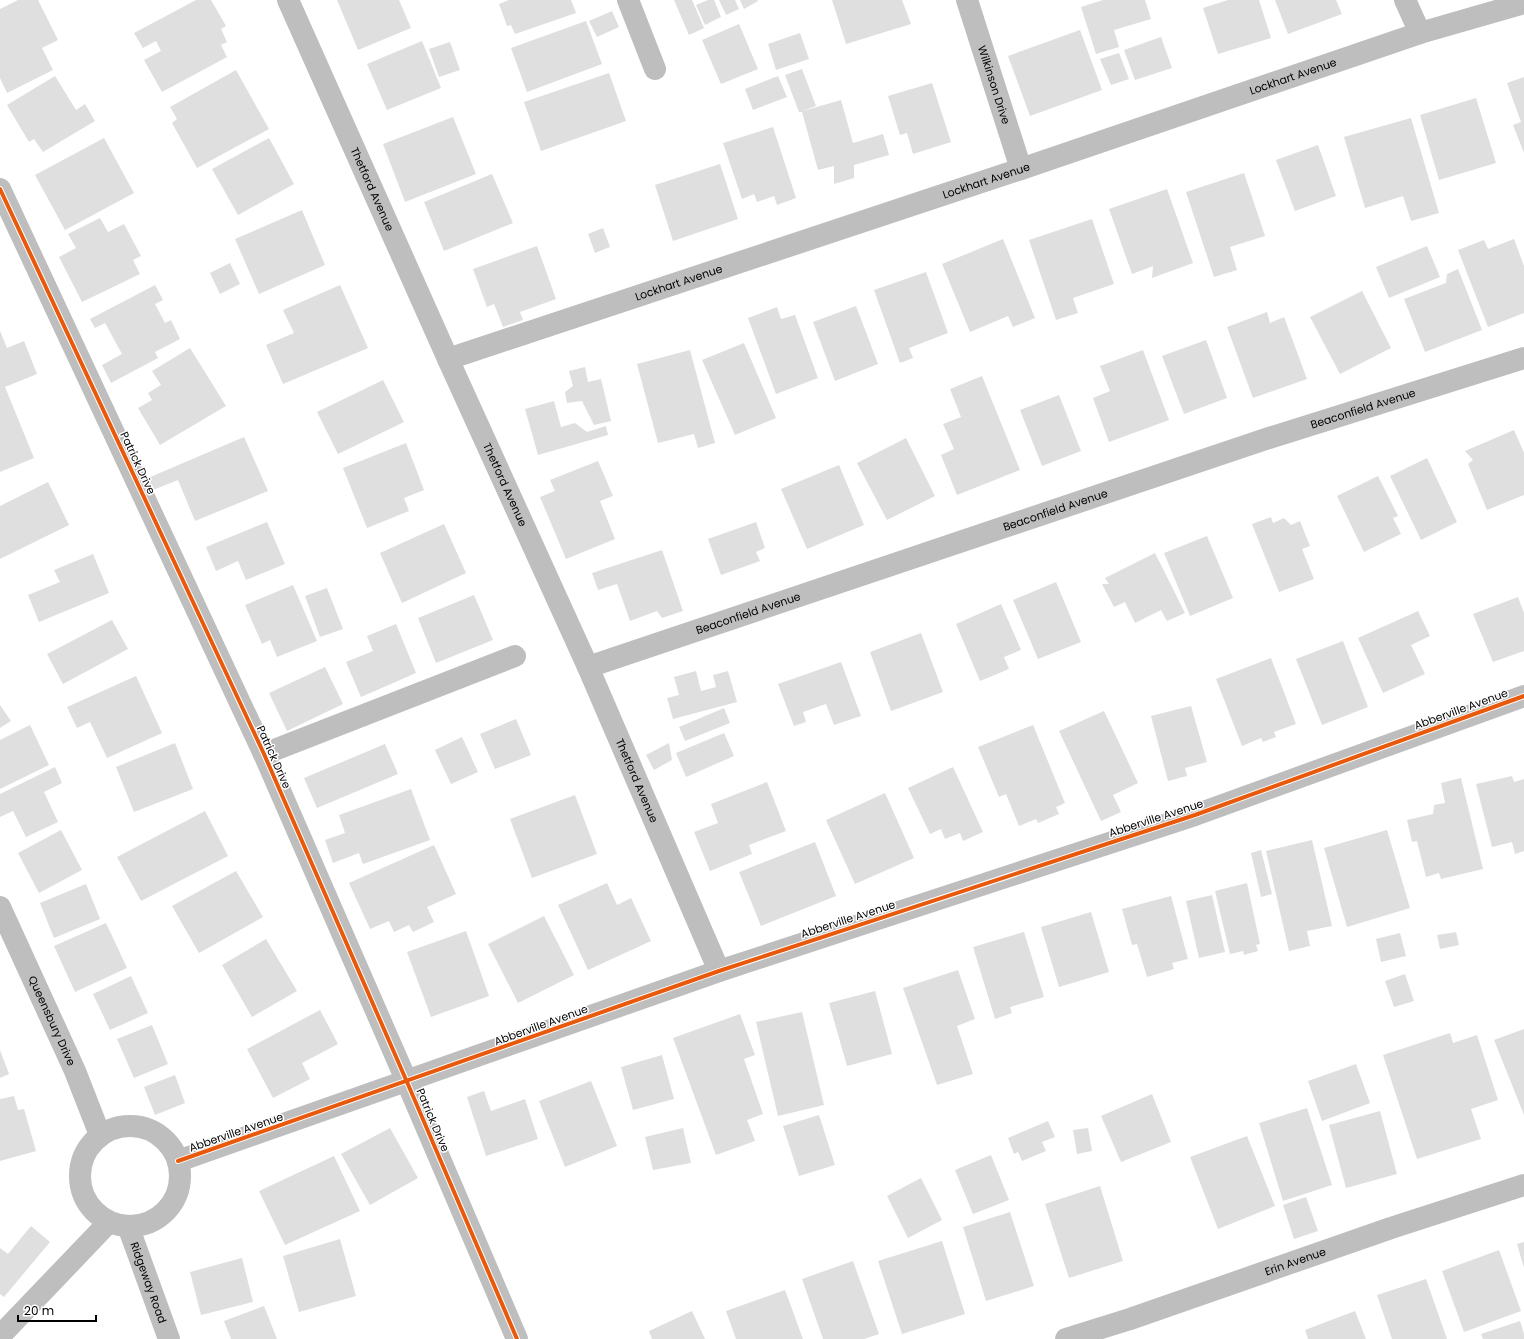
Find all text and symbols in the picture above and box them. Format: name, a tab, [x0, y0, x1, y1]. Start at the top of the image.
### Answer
street label: Wilkinson Drive	[974, 43, 1014, 126]
street label: Lockhart Avenue	[1247, 54, 1339, 99]
street label: Thetford Avenue	[347, 145, 398, 234]
street label: Lockhart Avenue	[940, 159, 1032, 202]
street label: Lockhart Avenue	[633, 261, 725, 304]
street label: Beaconfield Avenue	[1308, 384, 1418, 433]
street label: Patrick Drive	[116, 429, 160, 497]
street label: Thetford Avenue	[479, 440, 531, 529]
street label: Beaconfield Avenue	[1001, 485, 1110, 535]
street label: Beaconfield Avenue	[694, 588, 803, 638]
street label: Abberville Avenue	[1412, 685, 1510, 733]
street label: Patrick Drive	[253, 723, 295, 791]
street label: Thetford Avenue	[612, 736, 662, 825]
street label: Abberville Avenue	[1107, 795, 1206, 841]
street label: Abberville Avenue	[799, 896, 898, 942]
street label: Queensbury Drive	[24, 973, 80, 1069]
street label: Abberville Avenue	[492, 1001, 590, 1049]
street label: Patrick Drive	[412, 1086, 454, 1154]
street label: Abberville Avenue	[187, 1108, 285, 1156]
street label: Ridgeway Road	[126, 1240, 171, 1325]
street label: Erin Avenue	[1262, 1243, 1328, 1279]
scale bar	[18, 1297, 96, 1323]
text: 20 m	[24, 1302, 54, 1319]

